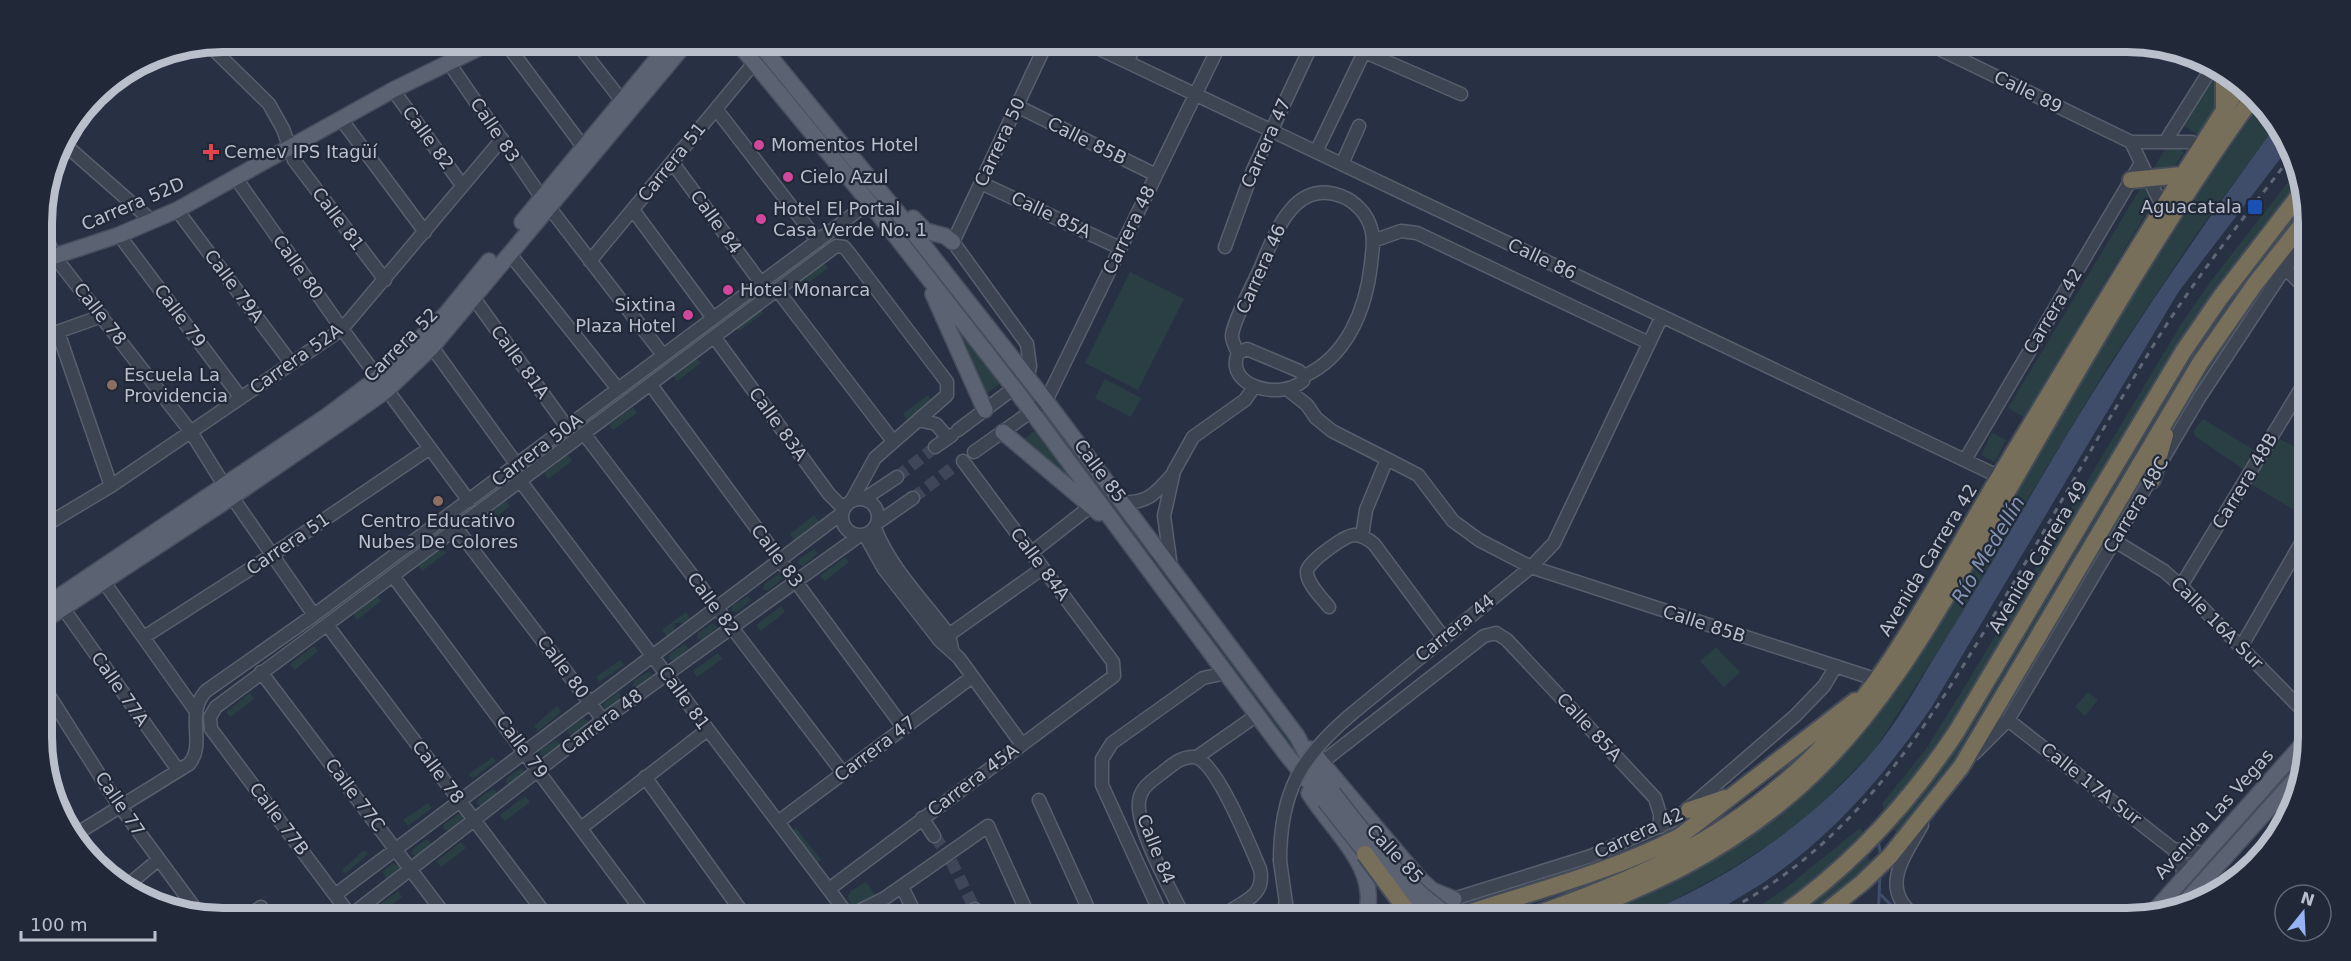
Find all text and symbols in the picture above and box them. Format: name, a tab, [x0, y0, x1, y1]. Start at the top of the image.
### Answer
street label: Calle 89	[1991, 66, 2066, 117]
street label: Calle 83	[466, 93, 525, 166]
street label: Carrera 50	[970, 94, 1029, 190]
street label: Carrera 47	[1236, 95, 1295, 191]
street label: Calle 82	[398, 102, 458, 174]
street label: Calle 85B	[1044, 112, 1130, 169]
street label: Carrera 51	[633, 118, 710, 206]
place label: Momentos Hotel	[771, 134, 918, 155]
marker: Momentos Hotel	[752, 138, 766, 152]
place label: Cemev IPS Itagüí	[224, 141, 378, 162]
marker: Cemev IPS Itagüí	[202, 143, 220, 161]
place label: Cielo Azul	[800, 166, 889, 187]
marker: Cielo Azul	[781, 170, 795, 184]
street label: Carrera 52D	[78, 172, 187, 235]
street label: Carrera 48	[1098, 182, 1159, 277]
street label: Calle 81	[308, 183, 369, 254]
street label: Calle 84	[686, 186, 746, 258]
street label: Calle 85A	[1008, 187, 1095, 242]
place label: Aguacatala	[2141, 196, 2242, 217]
place label: Hotel El Portal Casa Verde No. 1	[773, 198, 927, 240]
marker: Aguacatala	[2246, 198, 2264, 216]
marker: Hotel El Portal Casa Verde No. 1	[754, 212, 768, 226]
street label: Carrera 46	[1231, 221, 1290, 317]
street label: Calle 80	[269, 231, 328, 303]
street label: Calle 86	[1505, 234, 1580, 284]
street label: Calle 79A	[200, 245, 269, 327]
street label: Carrera 42	[2019, 264, 2086, 357]
street label: Calle 78	[70, 278, 131, 349]
place label: Hotel Monarca	[740, 279, 870, 300]
street label: Calle 79	[150, 280, 211, 351]
marker: Hotel Monarca	[721, 283, 735, 297]
place label: Sixtina Plaza Hotel	[575, 294, 676, 336]
street label: Carrera 52	[359, 303, 442, 386]
marker: Sixtina Plaza Hotel	[681, 308, 695, 322]
street label: Carrera 52A	[245, 319, 347, 398]
street label: Calle 81A	[487, 321, 554, 403]
place label: Escuela La Providencia	[124, 364, 228, 406]
marker: Escuela La Providencia	[105, 378, 119, 392]
street label: Calle 83A	[745, 383, 812, 465]
street label: Carrera 50A	[487, 408, 587, 491]
street label: Carrera 48B	[2208, 429, 2281, 533]
street label: Calle 85	[1070, 435, 1131, 506]
street label: Carrera 48C	[2099, 453, 2172, 557]
street label: Avenida Carrera 49	[1984, 477, 2091, 636]
street label: Avenida Carrera 42	[1874, 480, 1981, 639]
water label: Río Medellín	[1946, 492, 2030, 608]
marker: Centro Educativo Nubes De Colores	[431, 494, 445, 508]
street label: Carrera 51	[242, 508, 333, 579]
place label: Centro Educativo Nubes De Colores	[358, 510, 518, 552]
street label: Calle 83	[747, 520, 808, 591]
street label: Calle 84A	[1006, 523, 1075, 605]
street label: Calle 82	[683, 568, 744, 639]
street label: Calle 16A Sur	[2167, 572, 2268, 673]
street label: Carrera 44	[1411, 589, 1499, 666]
street label: Calle 85B	[1660, 600, 1748, 647]
street label: Calle 80	[533, 631, 594, 702]
street label: Calle 77A	[87, 648, 154, 730]
street label: Calle 81	[654, 662, 714, 734]
street label: Carrera 48	[557, 684, 646, 759]
street label: Calle 85A	[1552, 688, 1627, 766]
street label: Calle 79	[492, 711, 553, 782]
street label: Carrera 47	[830, 711, 919, 786]
street label: Calle 78	[408, 736, 469, 807]
street label: Carrera 45A	[923, 738, 1023, 821]
street label: Calle 17A Sur	[2037, 738, 2146, 830]
street label: Avenida Las Vegas	[2150, 744, 2277, 883]
street label: Calle 77C	[321, 754, 390, 835]
street label: Calle 77	[91, 767, 150, 840]
street label: Calle 77B	[245, 778, 314, 859]
street label: Carrera 42	[1591, 803, 1687, 862]
street label: Calle 84	[1133, 811, 1180, 887]
street label: Calle 85	[1363, 820, 1428, 888]
north arrow	[2273, 883, 2333, 943]
text: N	[2298, 888, 2317, 910]
scale bar	[21, 904, 154, 942]
text: 100 m	[30, 914, 88, 935]

